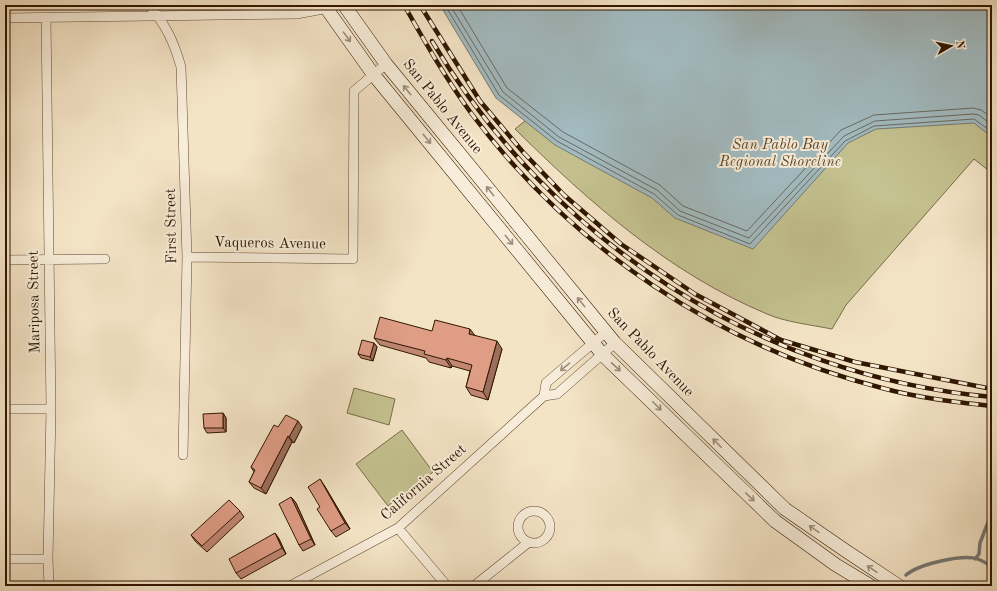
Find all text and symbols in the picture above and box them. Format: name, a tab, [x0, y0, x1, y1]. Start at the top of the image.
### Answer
north arrow	[931, 26, 971, 66]
one-way arrow	[343, 31, 351, 42]
text: N	[953, 40, 966, 50]
street label: San Pablo Avenue	[399, 57, 485, 157]
one-way arrow	[403, 85, 412, 95]
one-way arrow	[422, 134, 431, 145]
park label: San Pablo Bay Regional Shoreline	[718, 138, 841, 170]
one-way arrow	[485, 185, 494, 196]
street label: First Street	[164, 188, 180, 264]
one-way arrow	[505, 234, 514, 245]
street label: Vaqueros Avenue	[214, 236, 326, 252]
street label: Mariposa Street	[27, 250, 43, 354]
one-way arrow	[577, 296, 585, 307]
street label: San Pablo Avenue	[604, 306, 696, 400]
one-way arrow	[611, 362, 621, 372]
one-way arrow	[560, 363, 570, 372]
one-way arrow	[652, 401, 662, 411]
one-way arrow	[712, 438, 722, 448]
street label: California Street	[378, 442, 470, 524]
one-way arrow	[745, 492, 755, 502]
one-way arrow	[808, 525, 819, 533]
one-way arrow	[867, 565, 878, 573]

